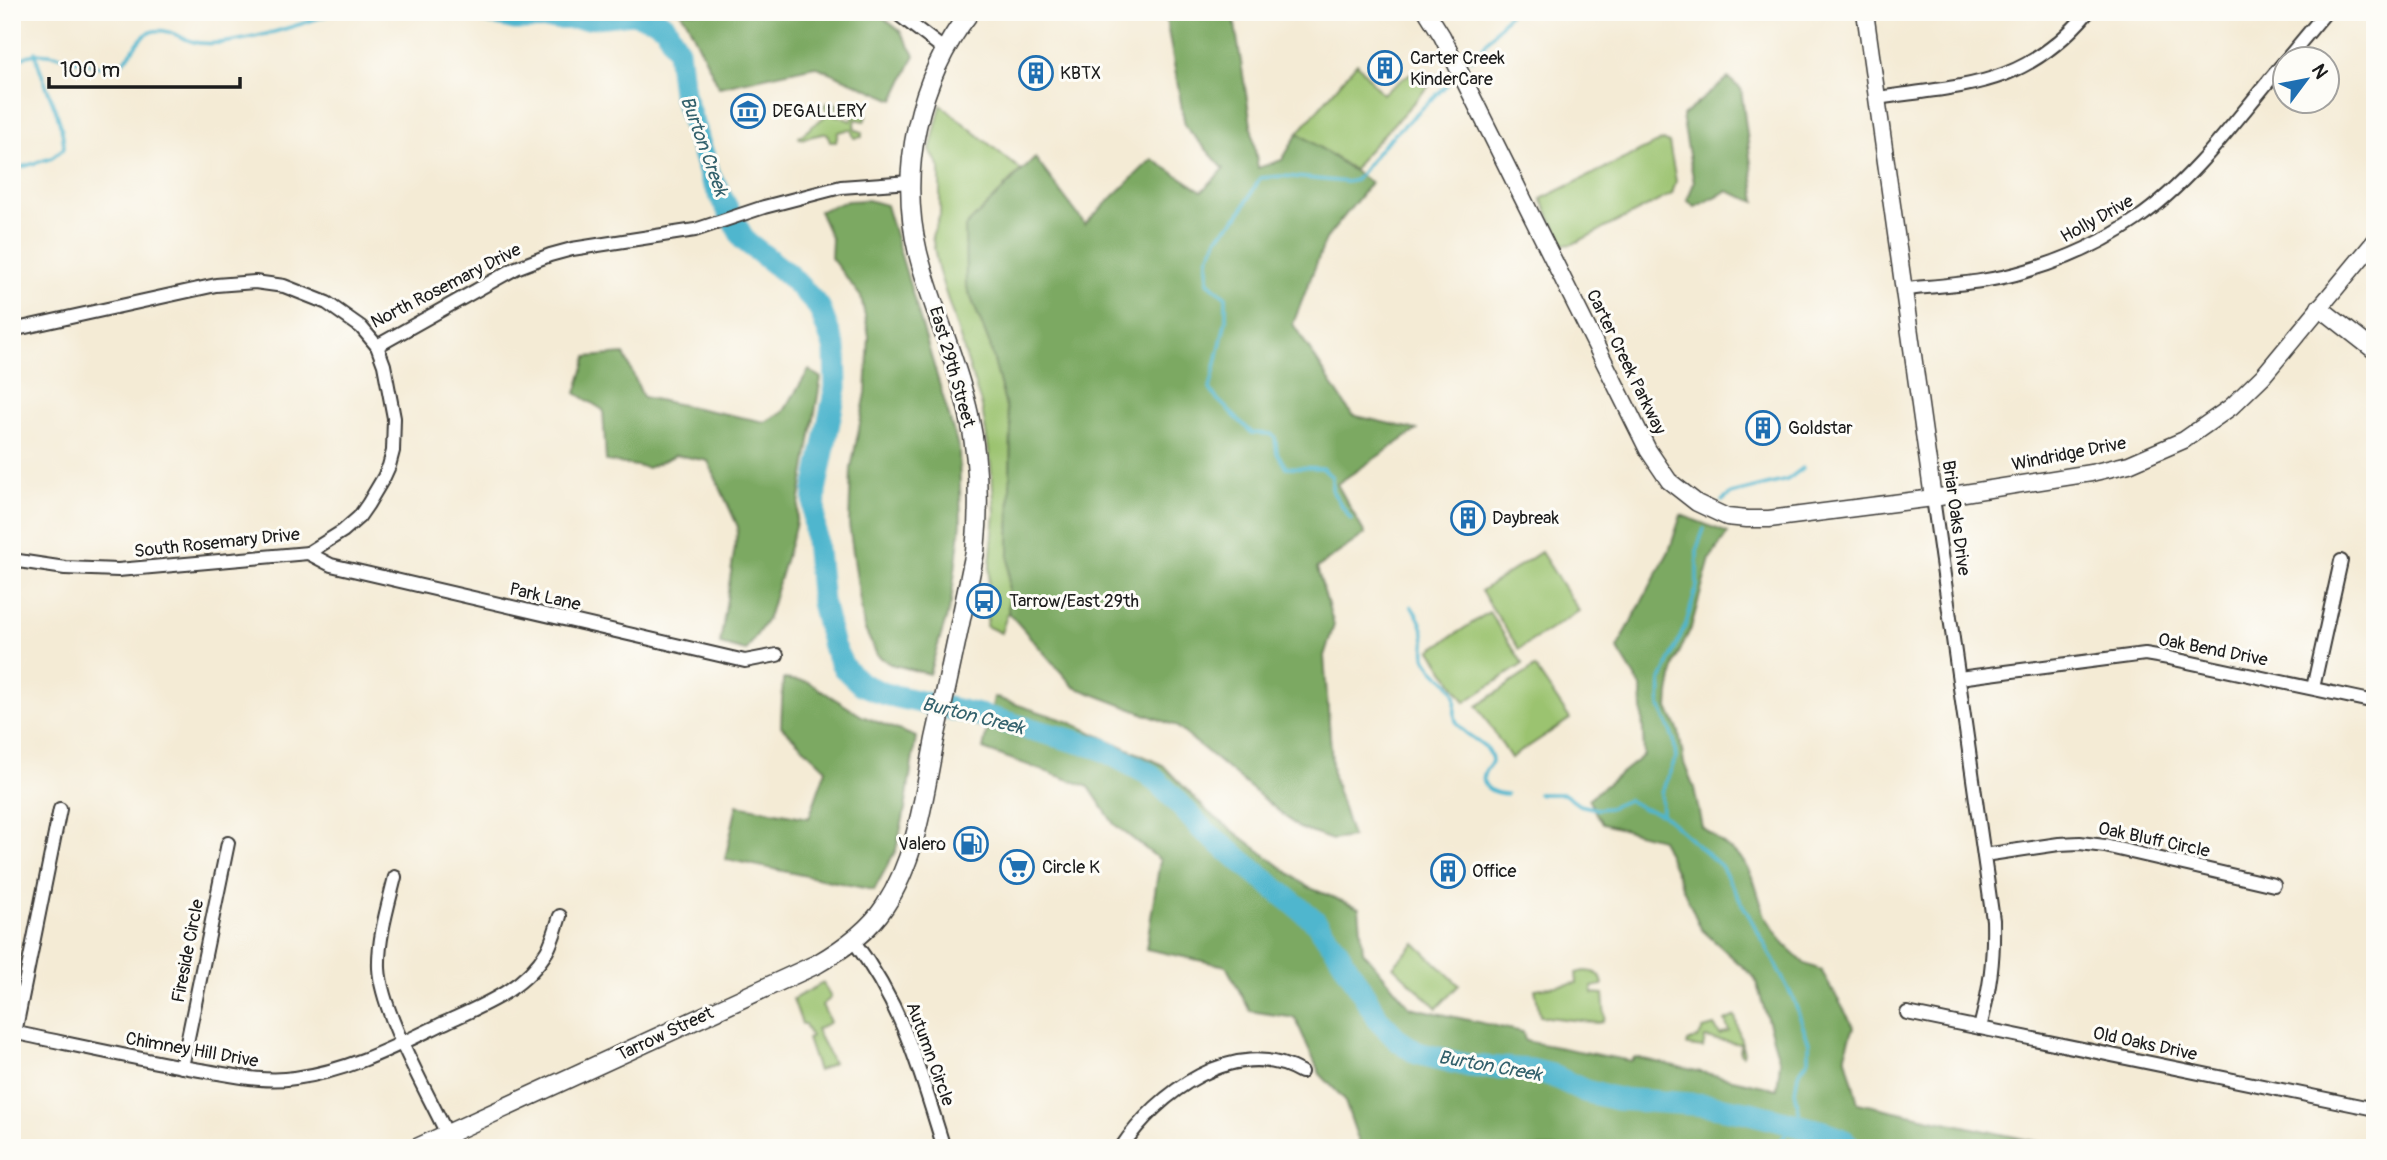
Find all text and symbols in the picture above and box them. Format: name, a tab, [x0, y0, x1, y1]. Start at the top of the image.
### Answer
scale bar	[49, 46, 240, 90]
north arrow	[2272, 46, 2342, 116]
place label: Carter Creek KinderCare	[1410, 47, 1505, 91]
building icon: Carter Creek KinderCare	[1366, 49, 1404, 87]
building icon: KBTX	[1017, 54, 1055, 92]
text: 100 m	[60, 57, 120, 84]
text: N	[2306, 60, 2333, 83]
place label: KBTX	[1060, 62, 1101, 85]
museum icon: DEGALLERY	[729, 92, 767, 130]
water label: Burton Creek	[675, 93, 734, 201]
place label: DEGALLERY	[772, 100, 867, 123]
street label: Holly Drive	[2057, 190, 2138, 248]
street label: North Rosemary Drive	[367, 238, 525, 334]
street label: Carter Creek Parkway	[1581, 286, 1671, 439]
street label: East 29th Street	[924, 304, 980, 431]
building icon: Goldstar	[1744, 409, 1782, 447]
place label: Goldstar	[1788, 417, 1853, 440]
street label: Windridge Drive	[2010, 432, 2128, 476]
street label: Briar Oaks Drive	[1937, 459, 1975, 577]
building icon: Daybreak	[1449, 499, 1487, 537]
place label: Daybreak	[1492, 507, 1559, 530]
street label: South Rosemary Drive	[133, 523, 301, 563]
street label: Park Lane	[507, 578, 583, 616]
bus stop icon: Tarrow/East 29th	[965, 582, 1003, 620]
place label: Tarrow/East 29th	[1009, 590, 1139, 613]
street label: Oak Bend Drive	[2156, 628, 2270, 672]
water label: Burton Creek	[919, 692, 1029, 741]
street label: Oak Bluff Circle	[2096, 817, 2212, 863]
fuel station icon: Valero	[952, 825, 990, 863]
place label: Valero	[898, 833, 946, 856]
supermarket icon: Circle K	[998, 848, 1036, 886]
building icon: Office	[1429, 852, 1467, 890]
place label: Circle K	[1042, 856, 1100, 879]
place label: Office	[1472, 860, 1517, 883]
street label: Fireside Circle	[167, 897, 209, 1005]
street label: Autumn Circle	[901, 999, 959, 1109]
street label: Tarrow Street	[613, 1001, 718, 1066]
street label: Old Oaks Drive	[2091, 1022, 2199, 1066]
street label: Chimney Hill Drive	[124, 1027, 260, 1073]
water label: Burton Creek	[1436, 1045, 1546, 1087]

